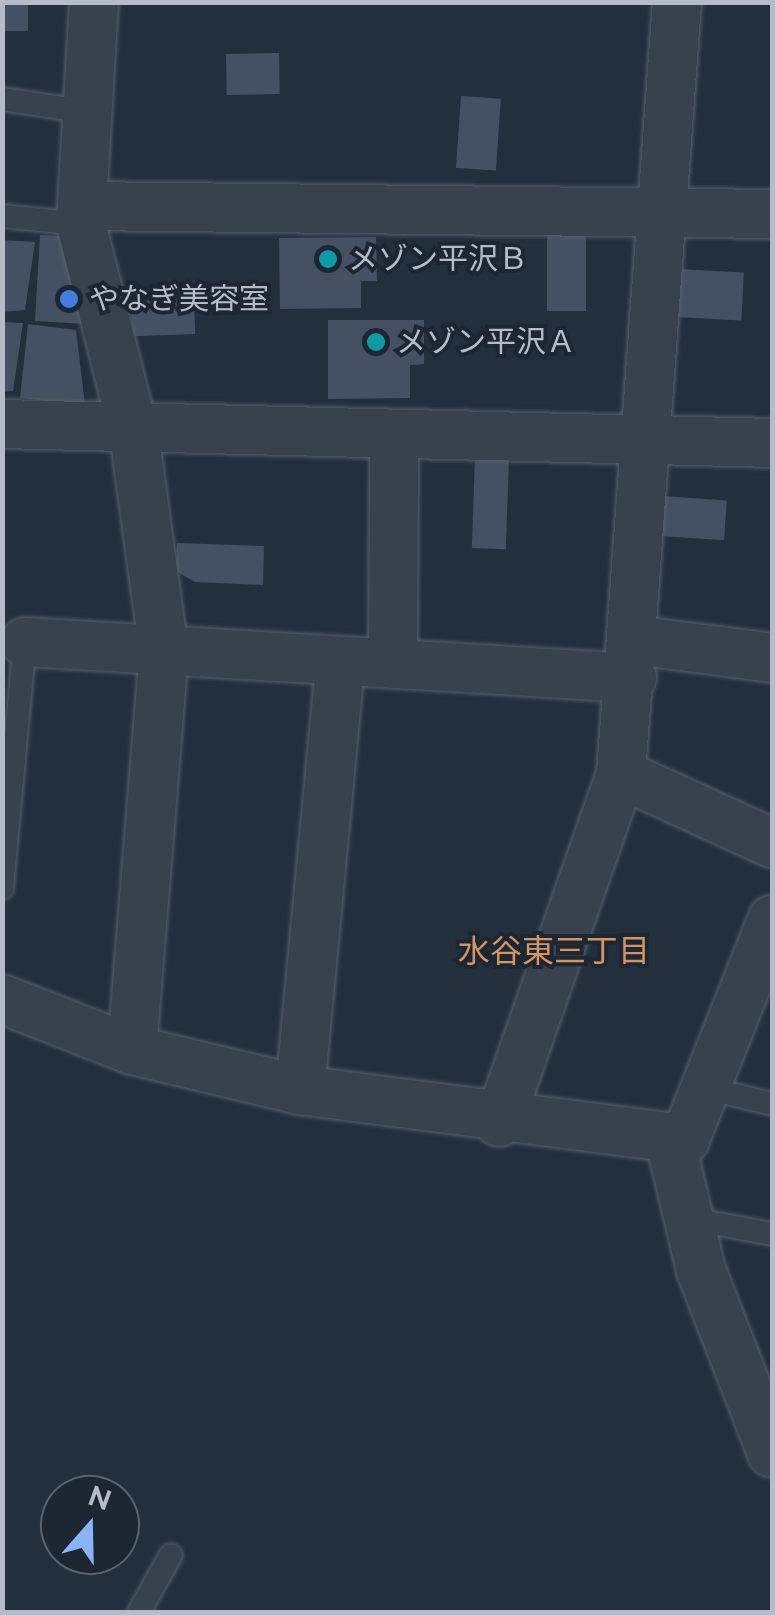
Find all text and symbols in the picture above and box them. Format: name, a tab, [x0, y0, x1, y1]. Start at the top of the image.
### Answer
place label: メゾン平沢Ｂ	[348, 241, 528, 277]
marker: メゾン平沢Ｂ	[317, 248, 339, 270]
place label: やなぎ美容室	[89, 281, 269, 317]
marker: やなぎ美容室	[58, 288, 80, 310]
place label: メゾン平沢Ａ	[396, 324, 576, 360]
marker: メゾン平沢Ａ	[365, 331, 387, 353]
district label: 水谷東三丁目	[458, 932, 650, 970]
north arrow	[40, 1475, 140, 1575]
text: N	[84, 1479, 115, 1517]

